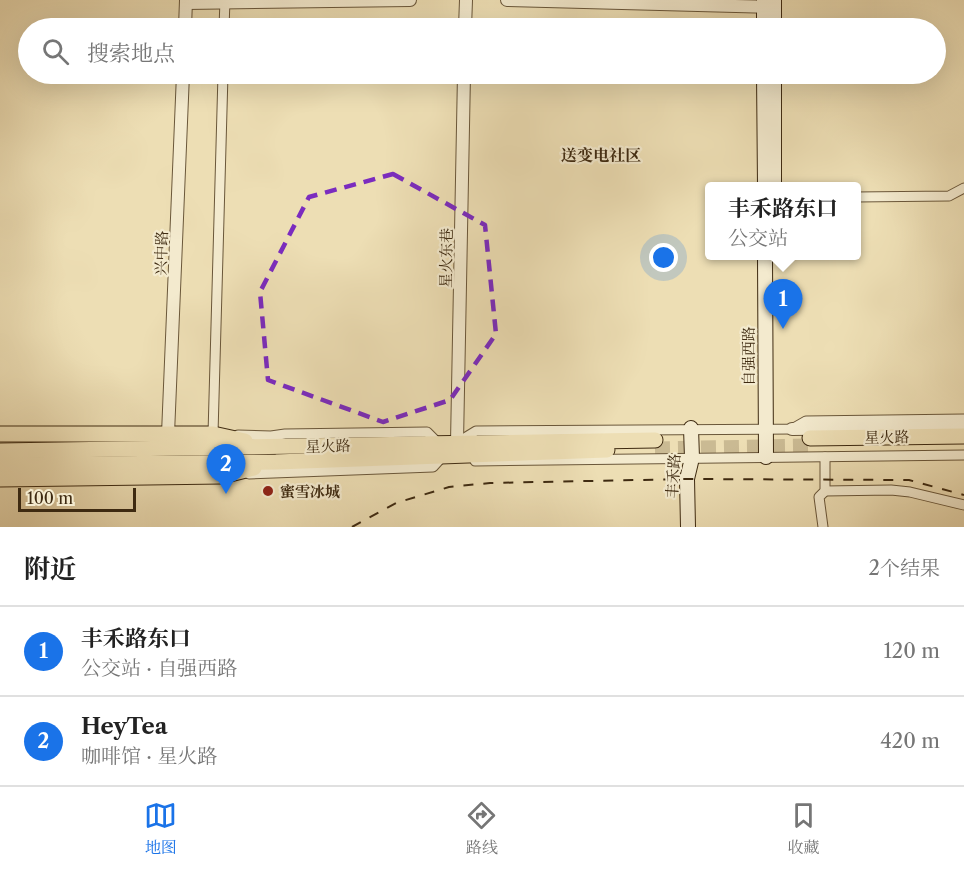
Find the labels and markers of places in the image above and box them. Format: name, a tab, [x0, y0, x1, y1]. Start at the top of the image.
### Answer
pin: 1	[764, 280, 802, 329]
pin: 2	[206, 444, 246, 494]
place label: 蜜雪冰城	[280, 482, 340, 501]
marker: 蜜雪冰城	[261, 484, 275, 498]

